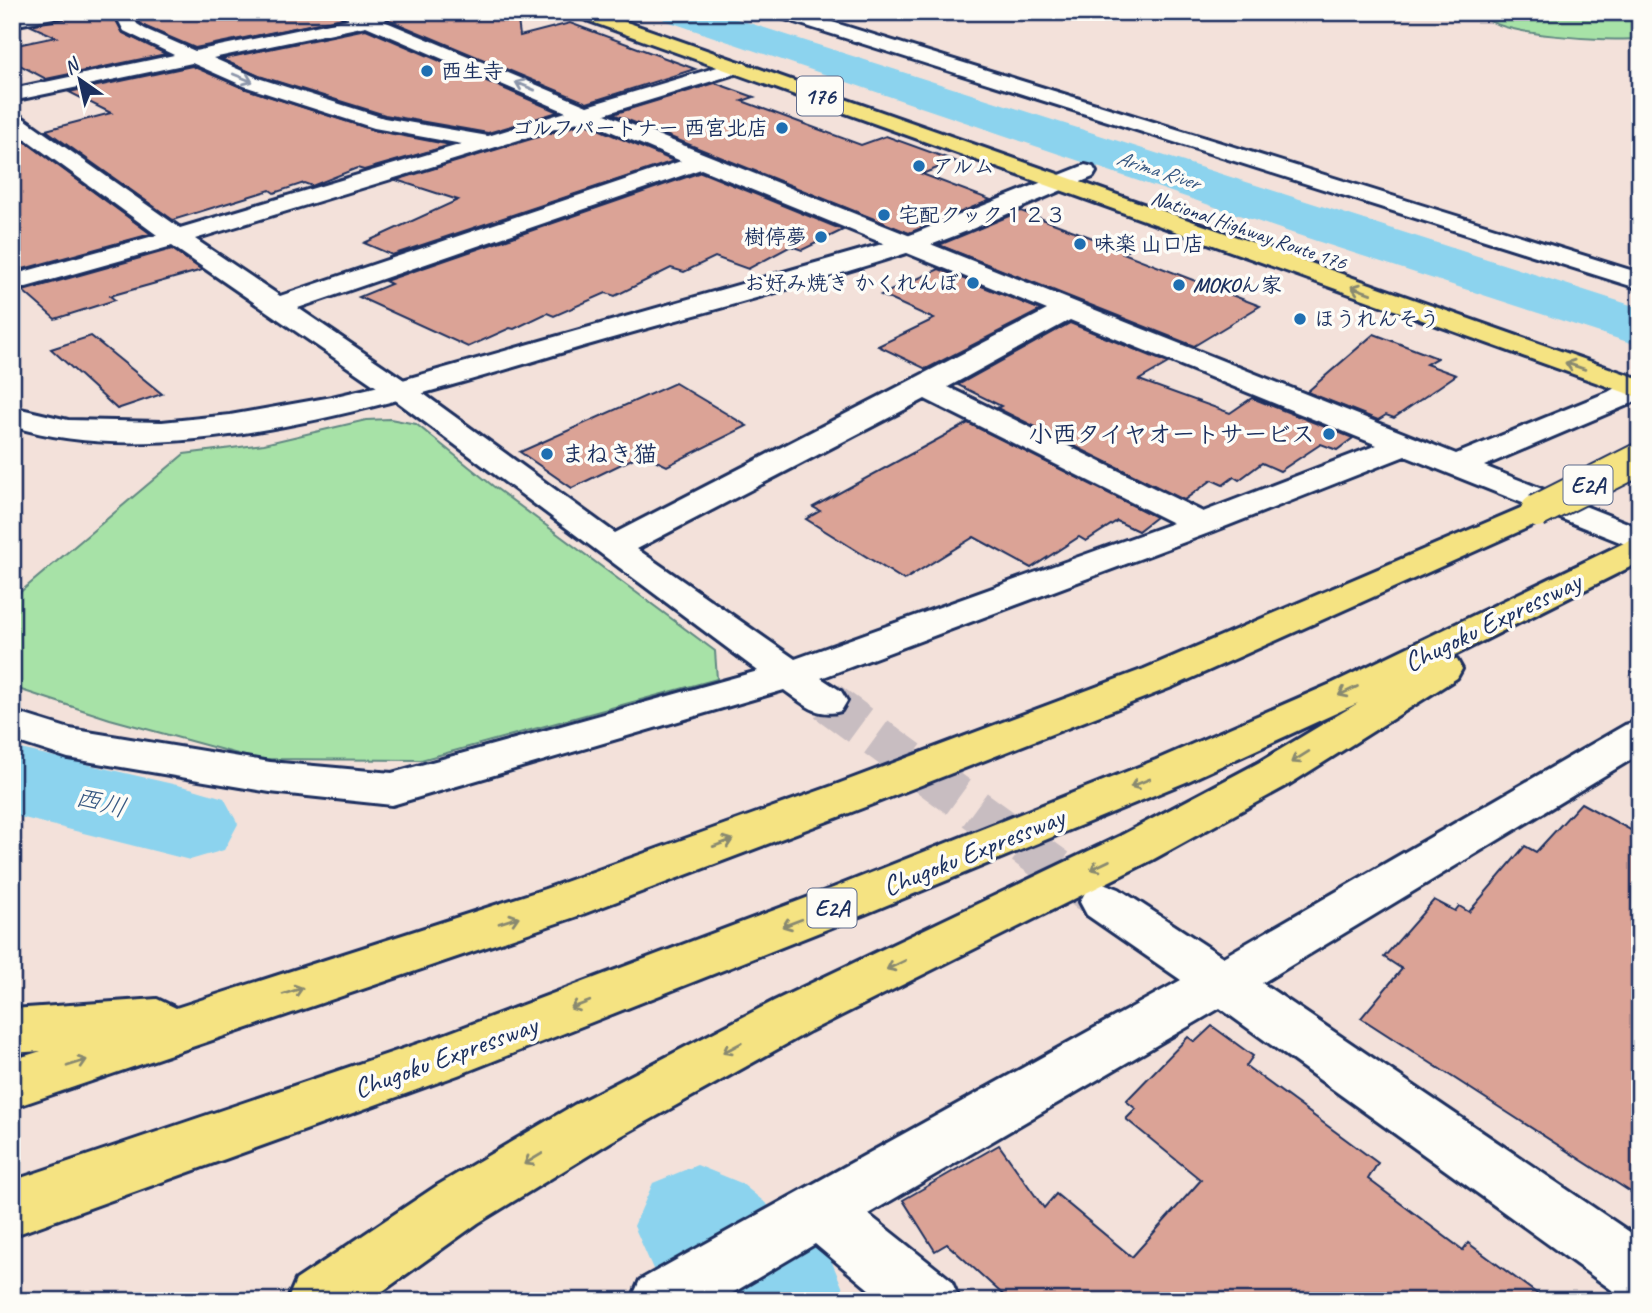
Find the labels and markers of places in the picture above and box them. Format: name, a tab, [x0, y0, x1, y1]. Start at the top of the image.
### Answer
place label: 西生寺	[441, 58, 504, 84]
marker: 西生寺	[419, 63, 435, 79]
place label: ゴルフパートナー 西宮北店	[512, 115, 768, 141]
marker: ゴルフパートナー 西宮北店	[774, 120, 790, 136]
place label: アルム	[933, 153, 995, 179]
marker: アルム	[911, 158, 927, 174]
place label: 宅配クック１２３	[898, 202, 1066, 228]
marker: 宅配クック１２３	[876, 207, 892, 223]
place label: 樹停夢	[744, 224, 807, 250]
marker: 樹停夢	[813, 229, 829, 245]
place label: 味楽 山口店	[1094, 231, 1204, 257]
marker: 味楽 山口店	[1072, 236, 1088, 252]
place label: お好み焼き かくれんぼ	[744, 270, 959, 296]
place label: MOKOん家	[1193, 272, 1282, 298]
marker: お好み焼き かくれんぼ	[965, 275, 981, 291]
marker: MOKOん家	[1171, 277, 1187, 293]
place label: ほうれんそう	[1314, 306, 1440, 332]
marker: ほうれんそう	[1292, 311, 1308, 327]
place label: 小西タイヤオートサービス	[1028, 419, 1315, 449]
marker: 小西タイヤオートサービス	[1321, 426, 1337, 442]
place label: まねき猫	[561, 439, 657, 469]
marker: まねき猫	[539, 446, 555, 462]

